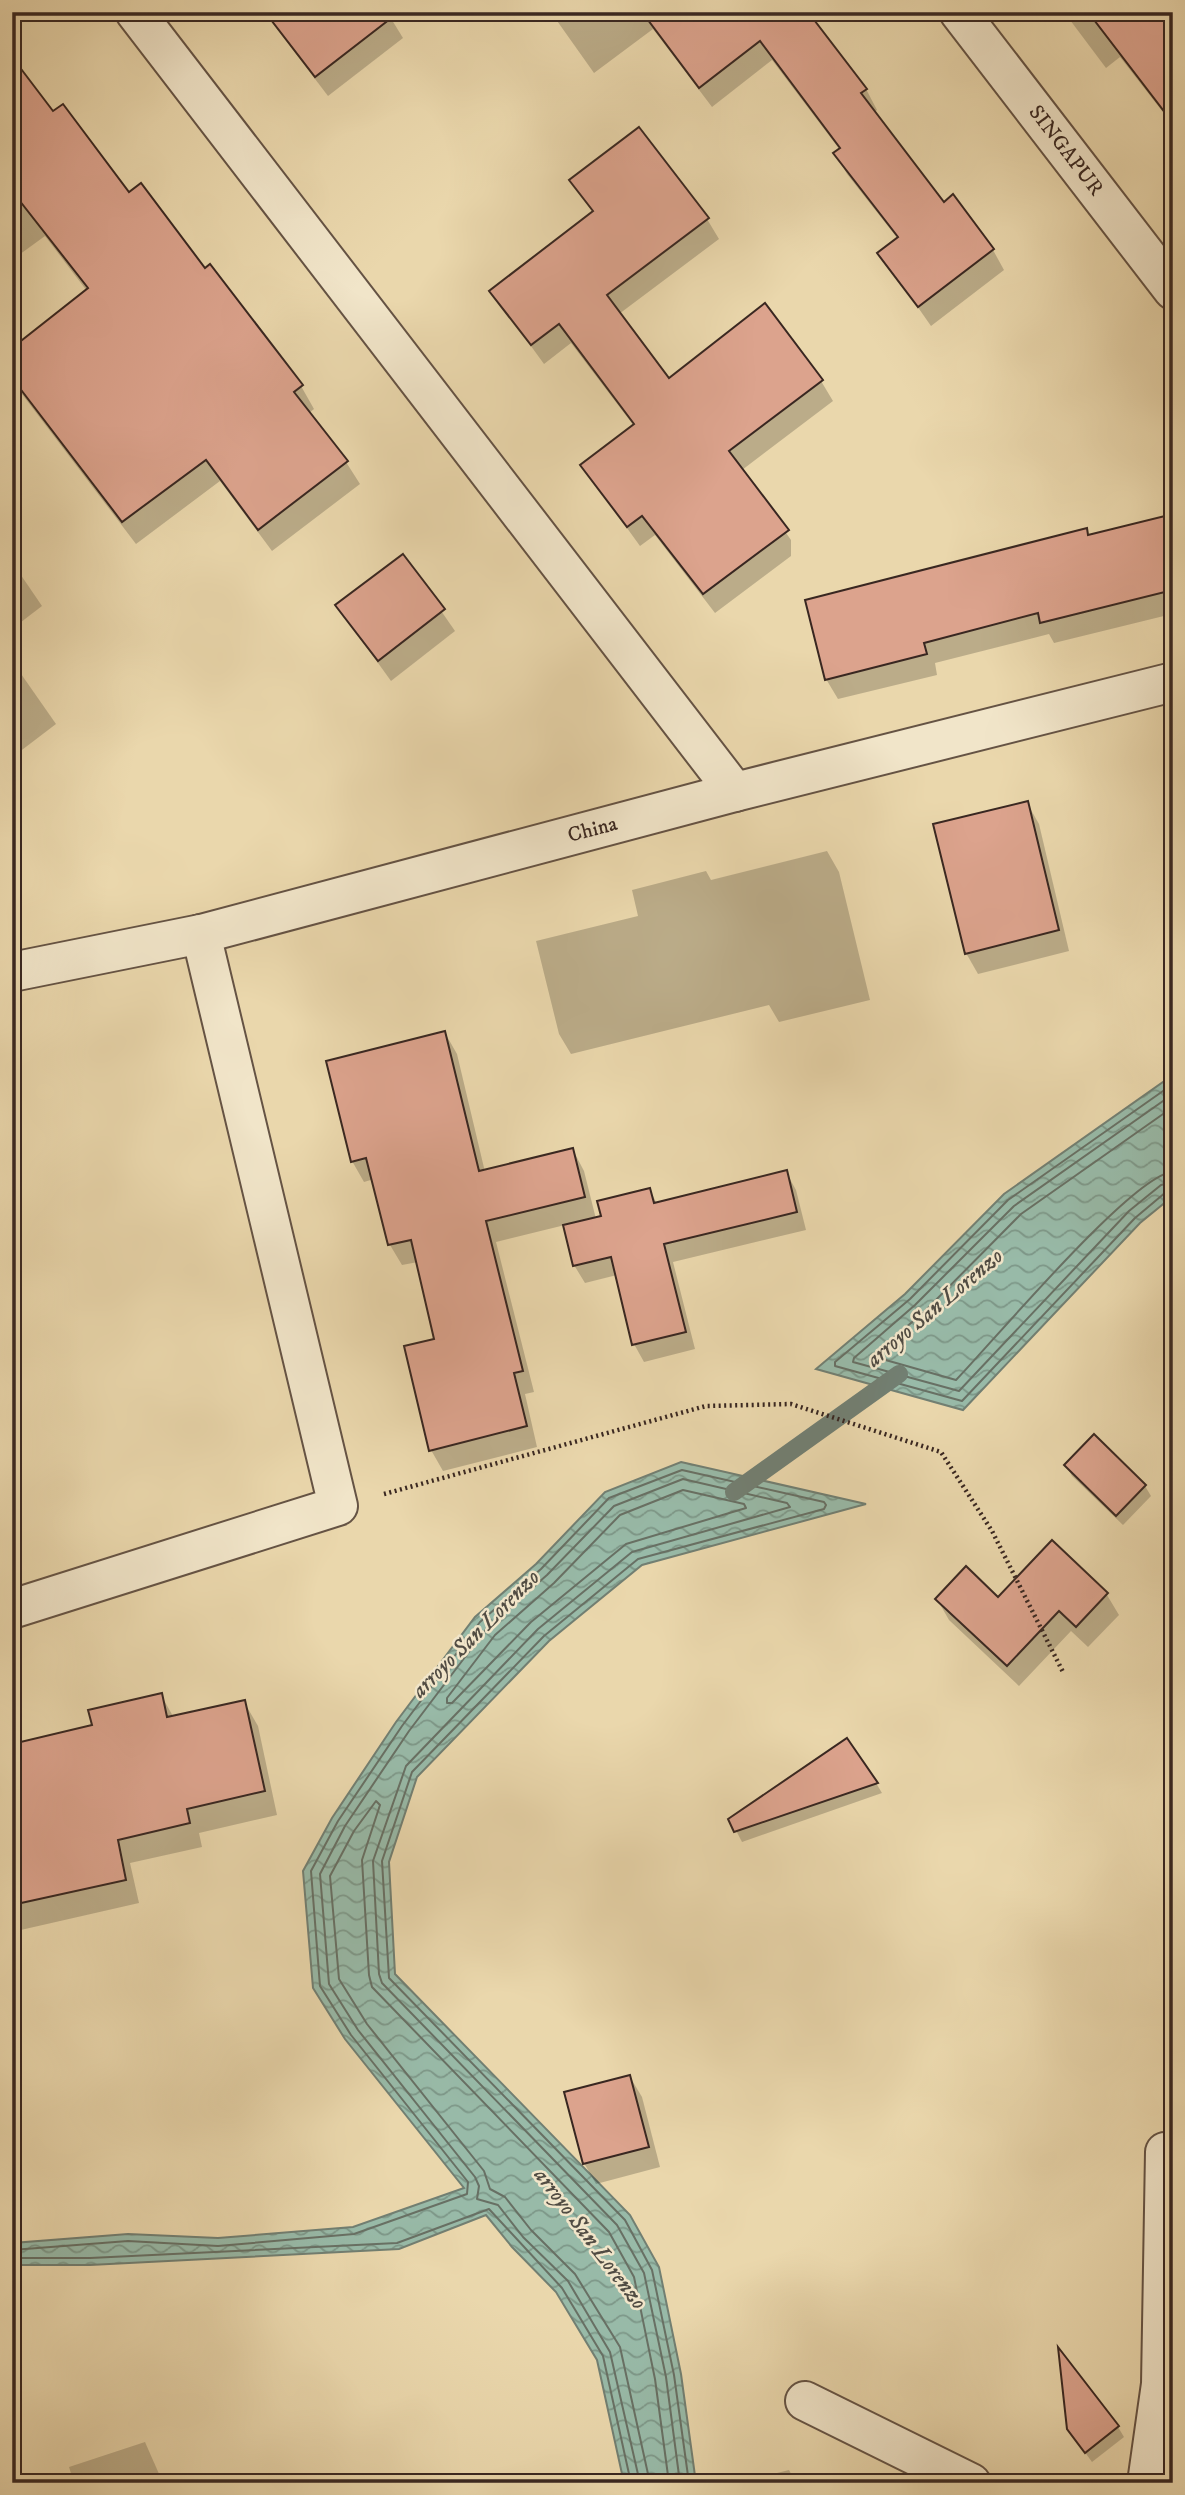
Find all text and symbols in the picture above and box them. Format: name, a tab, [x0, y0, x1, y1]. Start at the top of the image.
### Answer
street label: SINGAPUR	[1023, 100, 1109, 201]
street label: China	[565, 811, 620, 849]
water label: arroyo San Lorenzo	[860, 1242, 1010, 1374]
water label: arroyo San Lorenzo	[405, 1564, 546, 1705]
water label: arroyo San Lorenzo	[527, 2161, 653, 2316]

